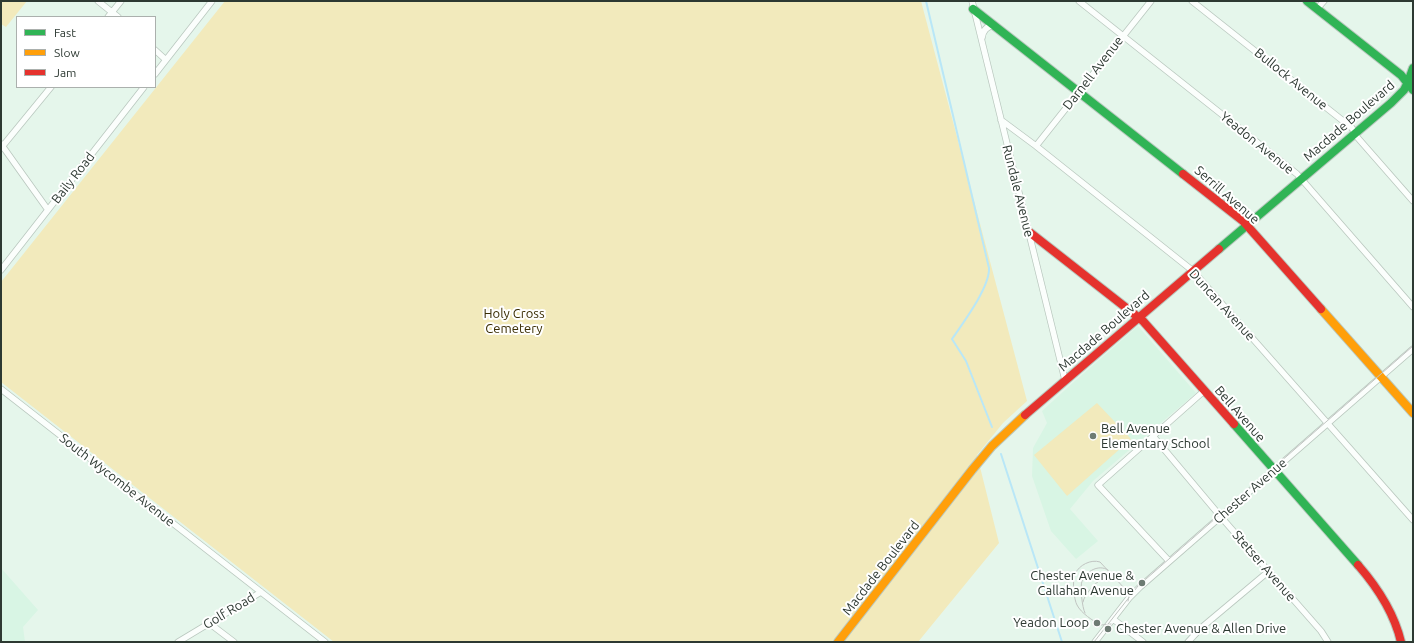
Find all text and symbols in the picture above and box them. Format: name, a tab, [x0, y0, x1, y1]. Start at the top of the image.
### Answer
legend	[16, 16, 156, 88]
text: Fast	[54, 26, 76, 39]
street label: Darnell Avenue	[1059, 33, 1127, 113]
street label: Bullock Avenue	[1251, 45, 1331, 113]
text: Slow	[54, 46, 80, 59]
text: Jam	[54, 66, 76, 79]
street label: Macdade Boulevard	[1300, 77, 1398, 165]
street label: Yeadon Avenue	[1217, 109, 1297, 177]
street label: Rundale Avenue	[999, 143, 1037, 239]
street label: Baily Road	[48, 149, 98, 207]
street label: Serrill Avenue	[1191, 163, 1263, 227]
street label: Duncan Avenue	[1186, 266, 1258, 344]
street label: Macdade Boulevard	[1055, 287, 1153, 375]
park label: Holy Cross Cemetery	[483, 306, 545, 337]
street label: Bell Avenue	[1211, 383, 1269, 445]
place label: Bell Avenue Elementary School	[1101, 421, 1210, 452]
street label: South Wycombe Avenue	[56, 430, 178, 530]
marker: Bell Avenue Elementary School	[1088, 431, 1098, 441]
street label: Chester Avenue	[1210, 455, 1290, 527]
street label: Macdade Boulevard	[839, 518, 923, 618]
street label: Stetser Avenue	[1229, 527, 1299, 605]
place label: Chester Avenue & Callahan Avenue	[1030, 568, 1134, 599]
marker: Chester Avenue & Callahan Avenue	[1137, 578, 1147, 588]
street label: Golf Road	[200, 590, 258, 632]
place label: Yeadon Loop	[1013, 615, 1089, 631]
marker: Yeadon Loop	[1092, 618, 1102, 628]
place label: Chester Avenue & Allen Drive	[1116, 621, 1286, 637]
marker: Chester Avenue & Allen Drive	[1103, 624, 1113, 634]

